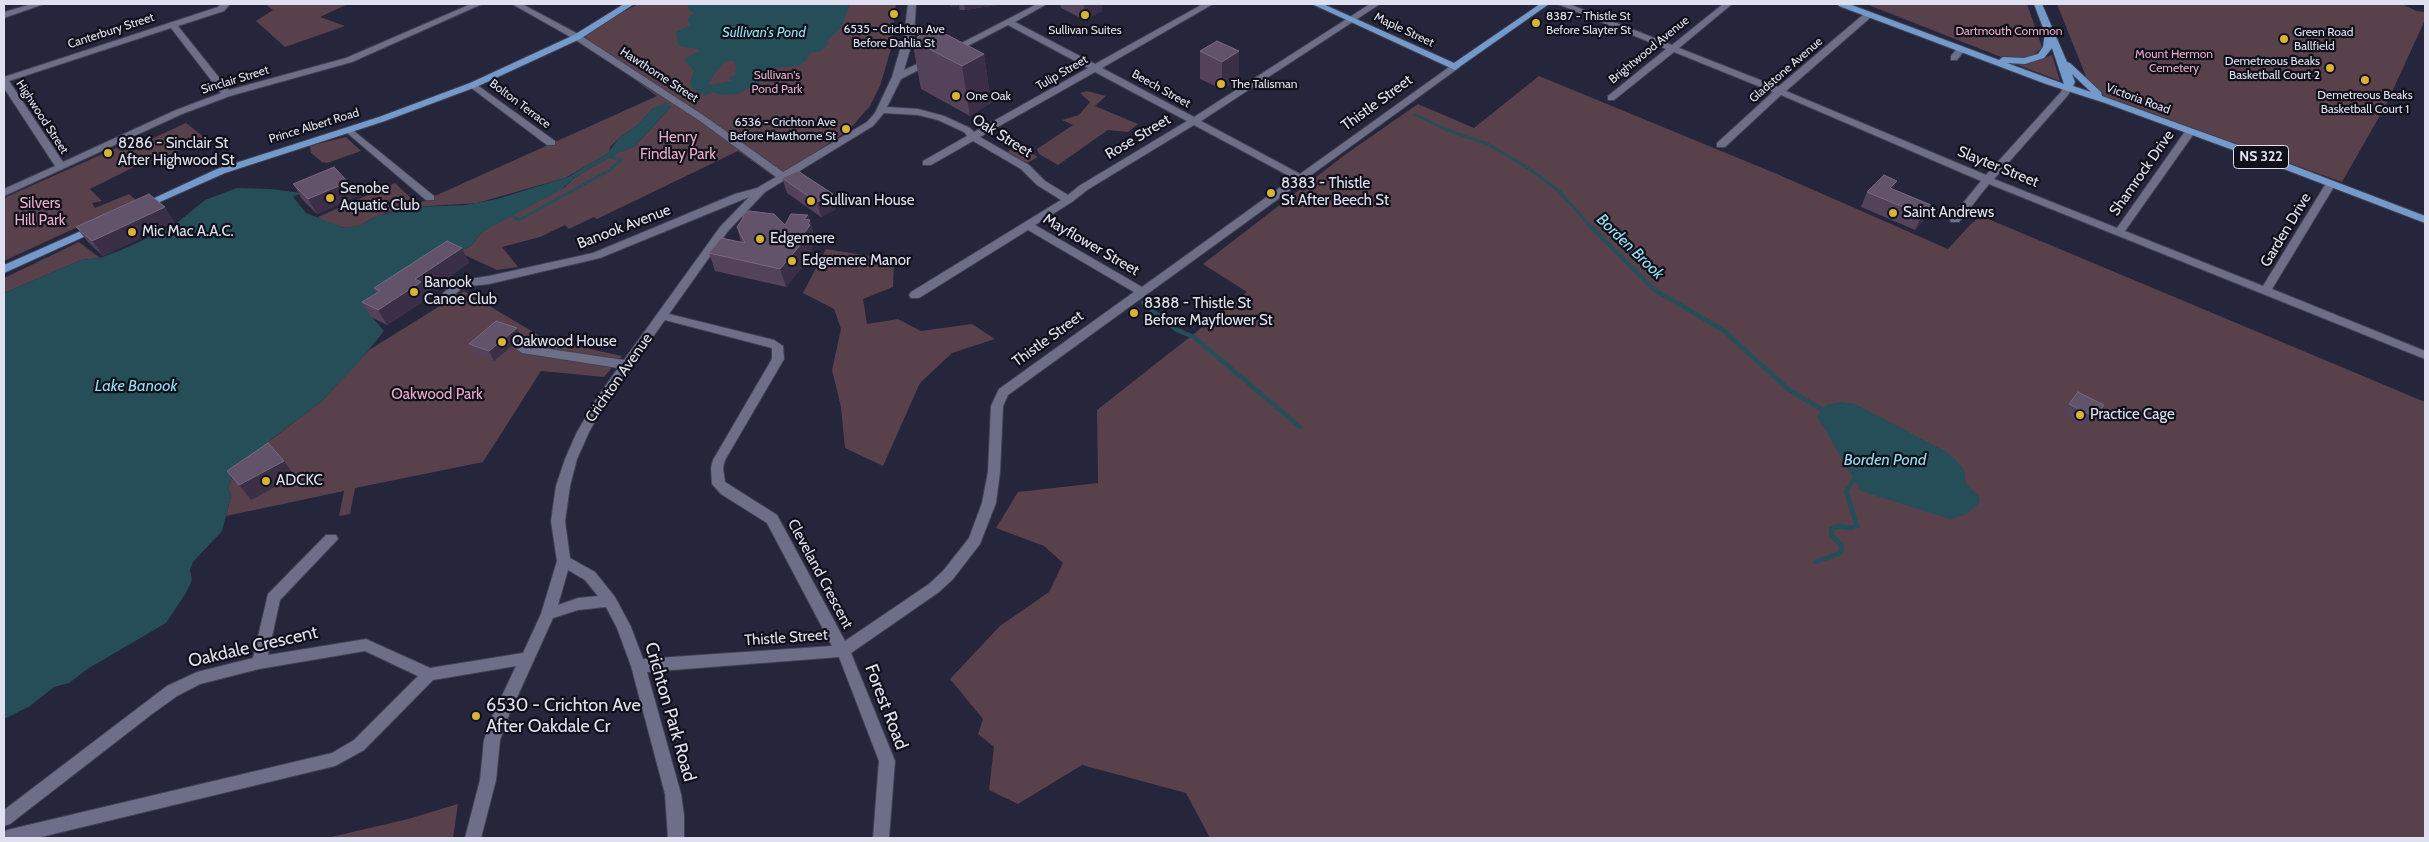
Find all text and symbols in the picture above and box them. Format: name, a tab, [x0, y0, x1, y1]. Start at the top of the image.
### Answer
marker: 6535 - Crichton Ave Before Dahlia St	[888, 8, 900, 20]
marker: Sullivan Suites	[1079, 9, 1091, 21]
place label: 8387 - Thistle St Before Slayter St	[1546, 9, 1631, 37]
street label: Canterbury Street	[66, 10, 156, 52]
street label: Maple Street	[1372, 10, 1436, 50]
street label: Brightwood Avenue	[1606, 13, 1692, 87]
marker: 8387 - Thistle St Before Slayter St	[1530, 17, 1542, 29]
place label: 6535 - Crichton Ave Before Dahlia St	[843, 22, 945, 50]
place label: Sullivan Suites	[1048, 23, 1122, 37]
park label: Dartmouth Common	[1955, 24, 2063, 38]
water label: Sullivan's Pond	[722, 25, 806, 41]
place label: Green Road Ballfield	[2294, 25, 2353, 53]
marker: Green Road Ballfield	[2278, 33, 2290, 45]
street label: Gladstone Avenue	[1746, 34, 1826, 106]
street label: Hawthorne Street	[617, 44, 701, 106]
park label: Mount Hermon Cemetery	[2135, 47, 2213, 75]
street label: Tulip Street	[1034, 52, 1090, 94]
place label: Demetreous Beaks Basketball Court 2	[2225, 54, 2320, 82]
marker: Demetreous Beaks Basketball Court 2	[2324, 62, 2336, 74]
street label: Sinclair Street	[199, 63, 271, 97]
street label: Beech Street	[1129, 67, 1193, 111]
park label: Sullivan's Pond Park	[752, 68, 802, 96]
street label: Thistle Street	[1338, 71, 1416, 135]
marker: Demetreous Beaks Basketball Court 1	[2359, 74, 2371, 86]
street label: Bolton Terrace	[487, 76, 553, 132]
street label: Highwood Street	[13, 77, 71, 157]
place label: The Talisman	[1231, 77, 1297, 91]
marker: The Talisman	[1215, 78, 1227, 90]
street label: Victoria Road	[2104, 81, 2172, 117]
place label: Demetreous Beaks Basketball Court 1	[2317, 88, 2413, 116]
place label: One Oak	[966, 89, 1011, 103]
marker: One Oak	[950, 90, 962, 102]
street label: Prince Albert Road	[267, 105, 361, 147]
street label: Oak Street	[969, 111, 1035, 161]
street label: Rose Street	[1102, 111, 1174, 163]
place label: 6536 - Crichton Ave Before Hawthorne St	[730, 115, 836, 143]
marker: 6536 - Crichton Ave Before Hawthorne St	[840, 123, 852, 135]
street label: Shamrock Drive	[2106, 127, 2178, 219]
park label: Henry Findlay Park	[640, 129, 716, 164]
place label: 8286 - Sinclair St After Highwood St	[118, 135, 234, 170]
street label: Slayter Street	[1955, 143, 2041, 191]
road number: NS 322	[2234, 146, 2288, 168]
marker: 8286 - Sinclair St After Highwood St	[102, 147, 114, 159]
place label: 8383 - Thistle St After Beech St	[1281, 175, 1389, 210]
place label: Senobe Aquatic Club	[340, 180, 420, 215]
marker: 8383 - Thistle St After Beech St	[1265, 187, 1277, 199]
street label: Garden Drive	[2257, 190, 2315, 270]
marker: Senobe Aquatic Club	[324, 192, 336, 204]
place label: Sullivan House	[821, 192, 914, 210]
park label: Silvers Hill Park	[14, 195, 66, 230]
marker: Sullivan House	[805, 195, 817, 207]
street label: Banook Avenue	[575, 201, 673, 253]
place label: Saint Andrews	[1903, 204, 1994, 222]
marker: Saint Andrews	[1887, 207, 1899, 219]
street label: Mayflower Street	[1040, 210, 1142, 280]
water label: Borden Brook	[1592, 210, 1668, 284]
place label: Mic Mac A.A.C.	[142, 223, 234, 241]
marker: Mic Mac A.A.C.	[126, 226, 138, 238]
place label: Edgemere	[770, 230, 835, 248]
marker: Edgemere	[754, 233, 766, 245]
place label: Edgemere Manor	[802, 252, 911, 270]
marker: Edgemere Manor	[786, 255, 798, 267]
place label: Banook Canoe Club	[424, 274, 497, 309]
marker: Banook Canoe Club	[408, 286, 420, 298]
place label: 8388 - Thistle St Before Mayflower St	[1144, 295, 1273, 330]
street label: Thistle Street	[1009, 307, 1087, 371]
marker: 8388 - Thistle St Before Mayflower St	[1128, 307, 1140, 319]
street label: Crichton Avenue	[582, 330, 656, 426]
place label: Oakwood House	[512, 333, 617, 351]
marker: Oakwood House	[496, 336, 508, 348]
water label: Lake Banook	[95, 376, 177, 396]
park label: Oakwood Park	[391, 386, 483, 404]
place label: Practice Cage	[2090, 406, 2175, 424]
marker: Practice Cage	[2074, 409, 2086, 421]
water label: Borden Pond	[1844, 450, 1926, 470]
place label: ADCKC	[276, 472, 323, 490]
marker: ADCKC	[260, 475, 272, 487]
street label: Cleveland Crescent	[784, 516, 856, 632]
street label: Oakdale Crescent	[186, 622, 320, 672]
street label: Thistle Street	[744, 626, 828, 650]
street label: Crichton Park Road	[640, 640, 700, 784]
street label: Forest Road	[860, 661, 912, 753]
place label: 6530 - Crichton Ave After Oakdale Cr	[486, 695, 641, 738]
marker: 6530 - Crichton Ave After Oakdale Cr	[470, 710, 482, 722]

